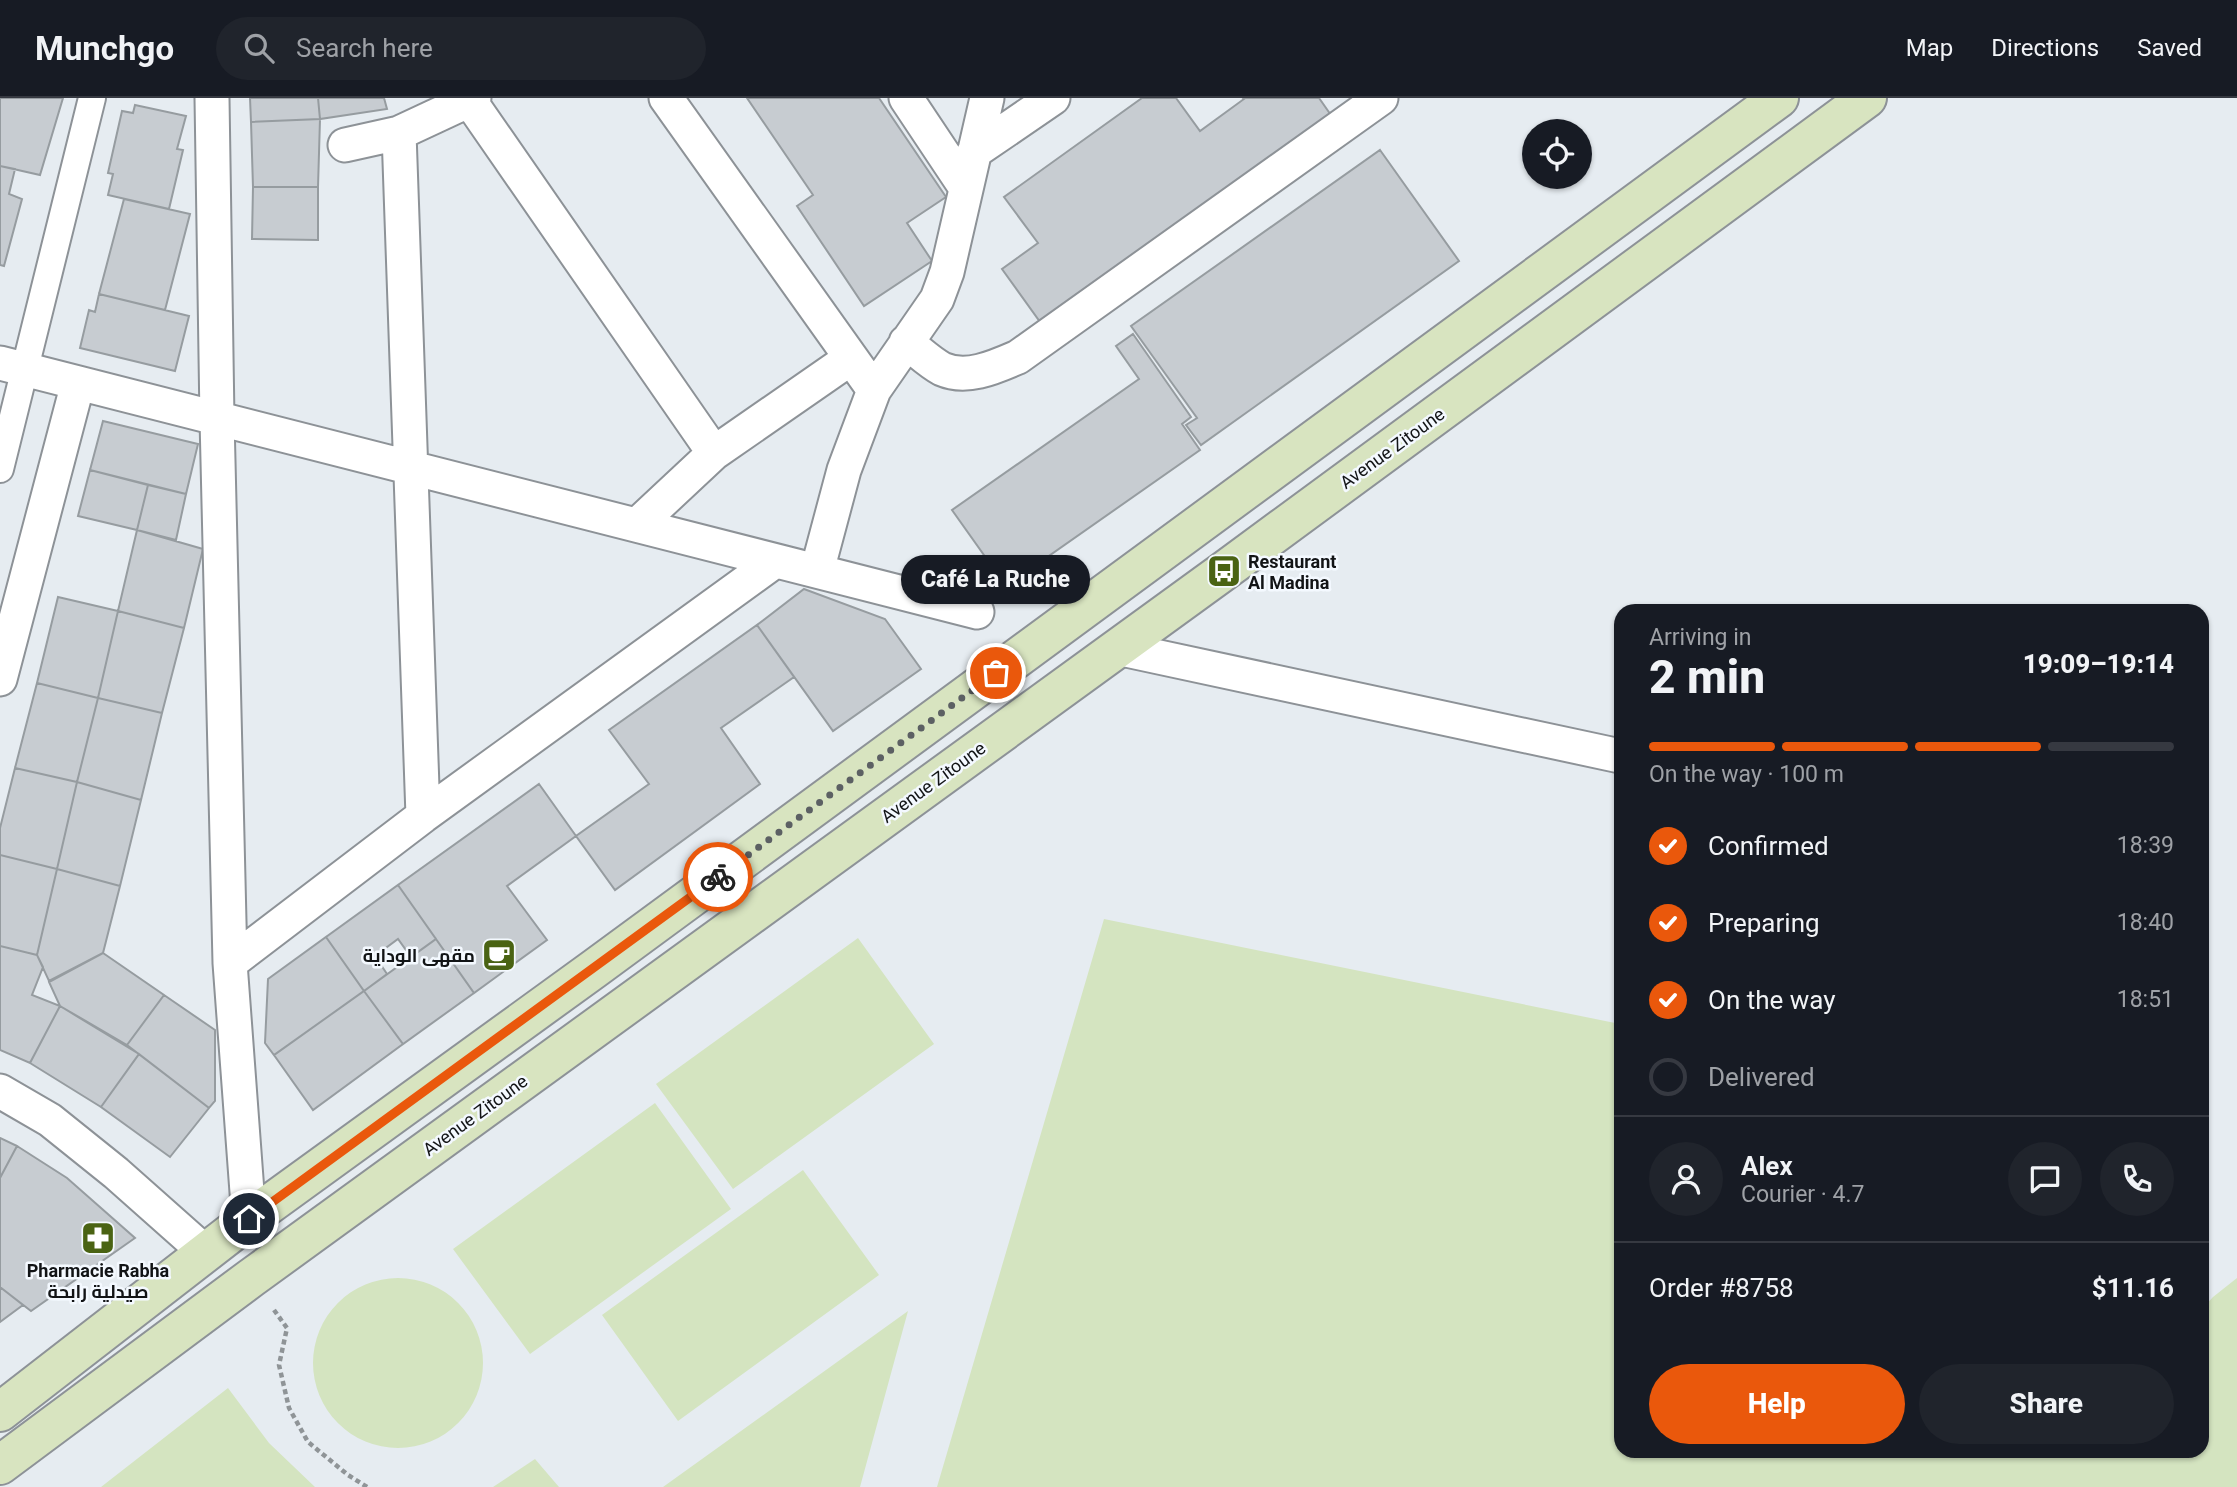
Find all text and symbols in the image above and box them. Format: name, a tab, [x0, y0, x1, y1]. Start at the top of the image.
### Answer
search box	[216, 17, 706, 80]
text: Munchgo	[35, 29, 174, 68]
icon: search	[240, 29, 278, 67]
text: Search here	[296, 33, 433, 63]
text: Map	[1906, 34, 1953, 62]
text: Directions	[1991, 34, 2099, 62]
text: Saved	[2137, 34, 2202, 62]
map controls	[1522, 119, 1592, 189]
button: locate	[1522, 119, 1592, 189]
street label: Avenue Zitoune	[1336, 403, 1448, 493]
place label: Restaurant Al Madina	[1248, 551, 1336, 593]
bus stop icon: Restaurant Al Madina	[1205, 552, 1243, 590]
callout: Café La Ruche	[902, 554, 1090, 603]
text: Café La Ruche	[921, 566, 1070, 593]
text: Arriving in	[1649, 624, 1752, 651]
pin	[966, 643, 1026, 703]
text: 19:09–19:14	[2023, 649, 2174, 679]
text: 2 min	[1649, 650, 1765, 704]
icon: bag	[977, 654, 1015, 692]
street label: Avenue Zitoune	[877, 737, 989, 827]
text: On the way · 100 m	[1649, 761, 1844, 788]
icon: check	[1649, 827, 1687, 865]
text: Confirmed	[1708, 831, 1829, 861]
text: 18:39	[2117, 832, 2174, 859]
courier	[683, 842, 753, 912]
icon: bike	[699, 858, 737, 896]
icon: check	[1649, 904, 1687, 942]
text: Preparing	[1708, 908, 1820, 938]
text: 18:40	[2117, 909, 2174, 936]
cafe icon: مقهى الوداية	[480, 936, 518, 974]
place label: مقهى الوداية	[363, 945, 475, 967]
icon: check	[1649, 981, 1687, 1019]
text: On the way	[1708, 985, 1836, 1015]
text: 18:51	[2117, 986, 2174, 1013]
text: Delivered	[1708, 1062, 1815, 1092]
street label: Avenue Zitoune	[419, 1070, 531, 1160]
button: person	[1649, 1142, 1723, 1216]
button: chat	[2008, 1142, 2082, 1216]
button: phone	[2100, 1142, 2174, 1216]
text: Alex	[1741, 1151, 1793, 1181]
text: Courier · 4.7	[1741, 1181, 1864, 1208]
pin	[219, 1189, 279, 1249]
icon: home	[230, 1200, 268, 1238]
pharmacy icon: Pharmacie Rabha صيدلية رابحة	[79, 1219, 117, 1257]
place label: Pharmacie Rabha صيدلية رابحة	[27, 1260, 170, 1302]
text: Order #8758	[1649, 1273, 1794, 1303]
text: $11.16	[2092, 1273, 2174, 1303]
button: Help	[1649, 1364, 1905, 1444]
button: Share	[1919, 1364, 2174, 1444]

